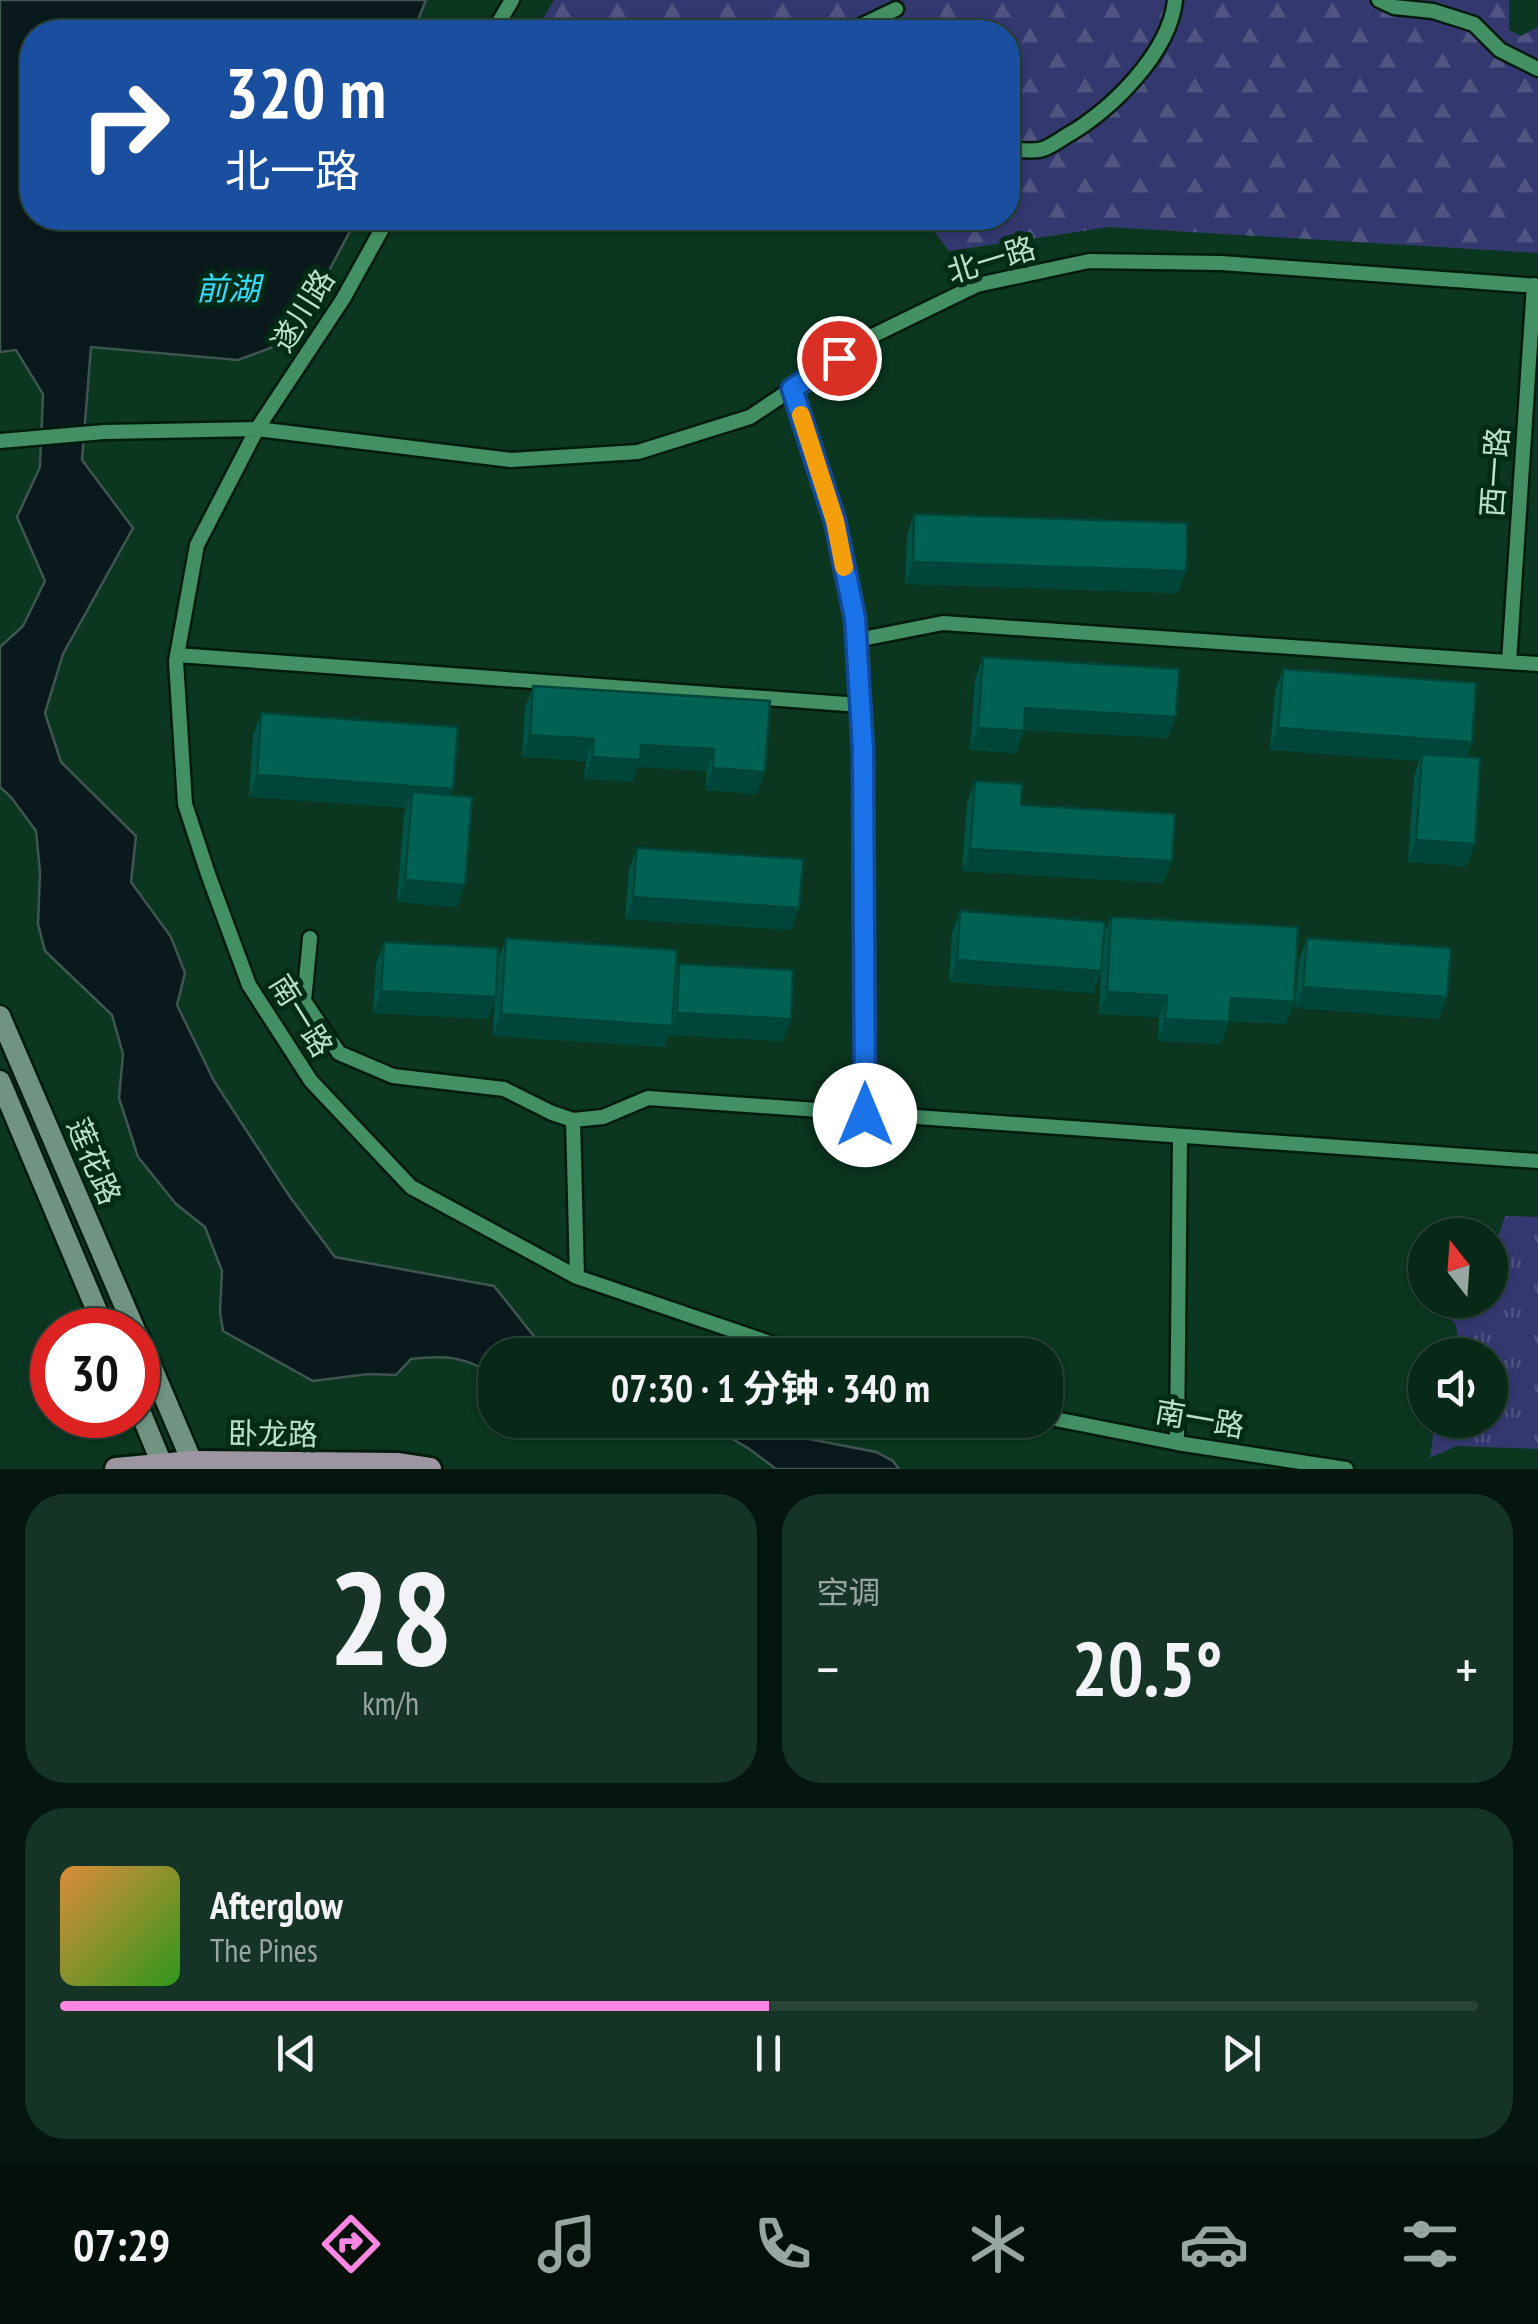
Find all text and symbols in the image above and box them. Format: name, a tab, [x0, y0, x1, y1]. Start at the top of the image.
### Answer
text: 320 m	[225, 47, 386, 137]
icon: right	[60, 60, 190, 190]
text: 北一路	[225, 141, 360, 199]
street label: 北一路	[942, 227, 1040, 291]
street label: 遂川路	[262, 262, 342, 358]
water label: 前湖	[196, 267, 265, 309]
pin	[797, 316, 882, 401]
icon: arrive	[812, 331, 867, 386]
street label: 西一路	[1471, 426, 1517, 518]
street label: 南一路	[262, 967, 342, 1063]
position arrow	[813, 1063, 917, 1167]
street label: 莲花路	[59, 1112, 131, 1210]
north arrow	[1408, 1218, 1508, 1318]
map controls	[1408, 1218, 1508, 1438]
speed limit sign: 30	[30, 1308, 160, 1438]
button: sound	[1408, 1338, 1508, 1438]
text: 07:30 · 1 分钟 · 340 m	[611, 1363, 930, 1412]
street label: 南一路	[1152, 1391, 1248, 1445]
street label: 卧龙路	[228, 1413, 318, 1453]
text: 28	[329, 1533, 453, 1701]
text: 空调	[817, 1571, 881, 1613]
text: 20.5°	[1072, 1620, 1223, 1717]
text: −	[817, 1633, 839, 1704]
text: +	[1455, 1633, 1478, 1704]
text: km/h	[362, 1682, 419, 1724]
text: Afterglow	[210, 1880, 343, 1929]
text: The Pines	[210, 1929, 318, 1971]
icon: previous	[269, 2026, 324, 2081]
icon: pause	[741, 2026, 796, 2081]
icon: next	[1214, 2026, 1269, 2081]
icon: directions	[316, 2209, 386, 2279]
icon: music	[532, 2209, 602, 2279]
icon: phone	[748, 2209, 818, 2279]
icon: climate	[963, 2209, 1033, 2279]
icon: car	[1179, 2209, 1249, 2279]
icon: filters	[1395, 2209, 1465, 2279]
text: 07:29	[73, 2215, 170, 2273]

